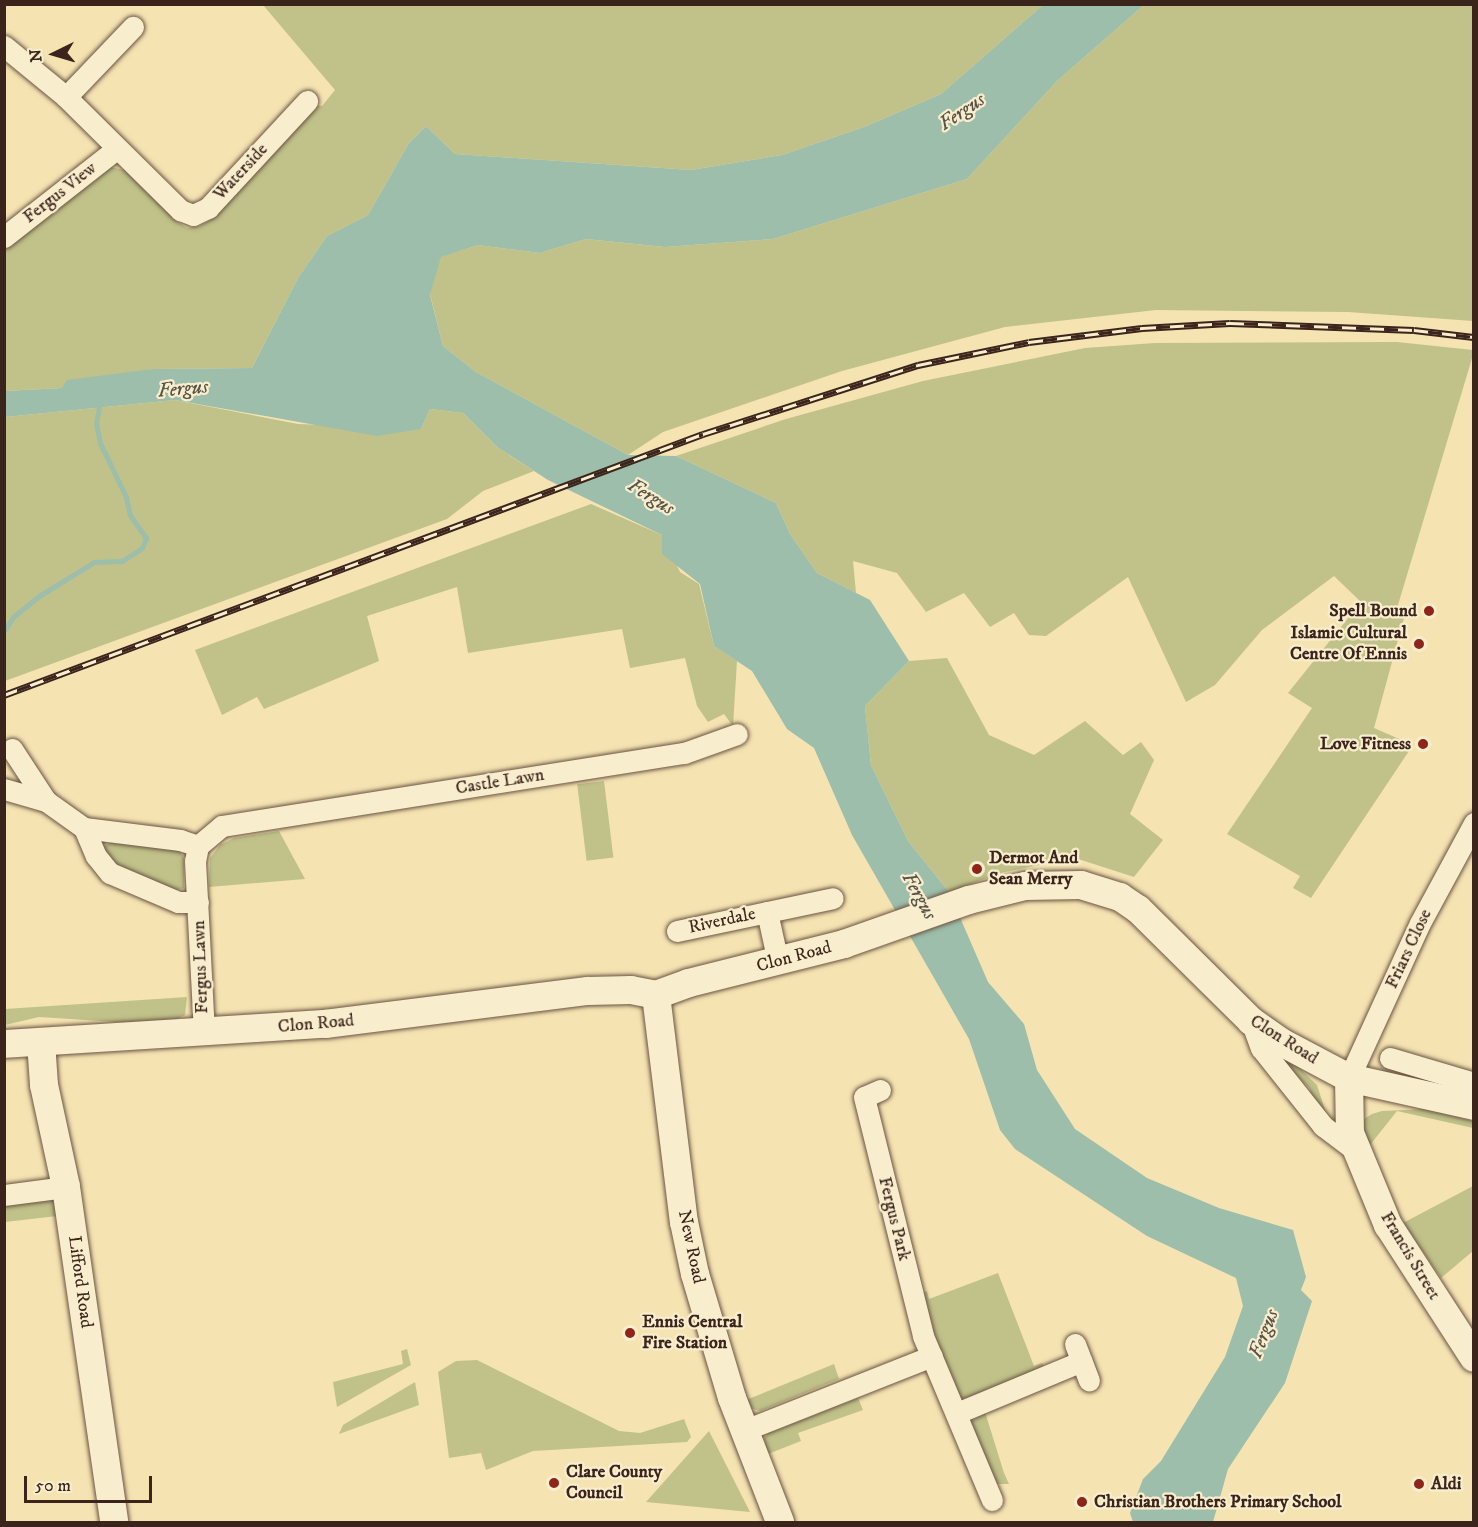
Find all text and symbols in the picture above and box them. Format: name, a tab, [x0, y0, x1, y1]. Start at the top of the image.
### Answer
north arrow	[24, 24, 84, 84]
text: N	[26, 48, 47, 63]
water label: Fergus	[934, 88, 990, 136]
street label: Waterside	[209, 139, 273, 205]
street label: Fergus View	[19, 158, 101, 228]
water label: Fergus	[157, 375, 209, 403]
water label: Fergus	[623, 473, 679, 521]
place label: Spell Bound	[1329, 600, 1417, 622]
marker: Spell Bound	[1422, 604, 1436, 618]
place label: Islamic Cultural Centre Of Ennis	[1290, 623, 1407, 666]
marker: Islamic Cultural Centre Of Ennis	[1412, 637, 1426, 651]
place label: Love Fitness	[1320, 733, 1411, 755]
marker: Love Fitness	[1416, 737, 1430, 751]
street label: Castle Lawn	[454, 764, 546, 800]
place label: Dermot And Sean Merry	[989, 848, 1078, 890]
marker: Dermot And Sean Merry	[970, 862, 984, 876]
water label: Fergus	[896, 868, 942, 924]
street label: Riverdale	[686, 903, 758, 939]
street label: Friars Close	[1381, 906, 1437, 992]
street label: Fergus Lawn	[189, 920, 213, 1014]
street label: Clon Road	[754, 937, 834, 977]
street label: Clon Road	[277, 1010, 355, 1038]
street label: Clon Road	[1246, 1011, 1322, 1069]
street label: Fergus Park	[873, 1175, 915, 1263]
street label: New Road	[673, 1208, 709, 1286]
street label: Francis Street	[1375, 1208, 1445, 1304]
street label: Lifford Road	[63, 1234, 97, 1330]
water label: Fergus	[1244, 1306, 1284, 1362]
place label: Ennis Central Fire Station	[642, 1312, 742, 1354]
marker: Ennis Central Fire Station	[623, 1326, 637, 1340]
place label: Clare County Council	[566, 1462, 662, 1504]
scale bar	[27, 1464, 154, 1502]
place label: Aldi	[1431, 1473, 1461, 1495]
text: 50 m	[35, 1475, 71, 1497]
marker: Clare County Council	[547, 1476, 561, 1490]
marker: Aldi	[1412, 1477, 1426, 1491]
place label: Christian Brothers Primary School	[1094, 1491, 1341, 1513]
marker: Christian Brothers Primary School	[1075, 1495, 1089, 1509]

